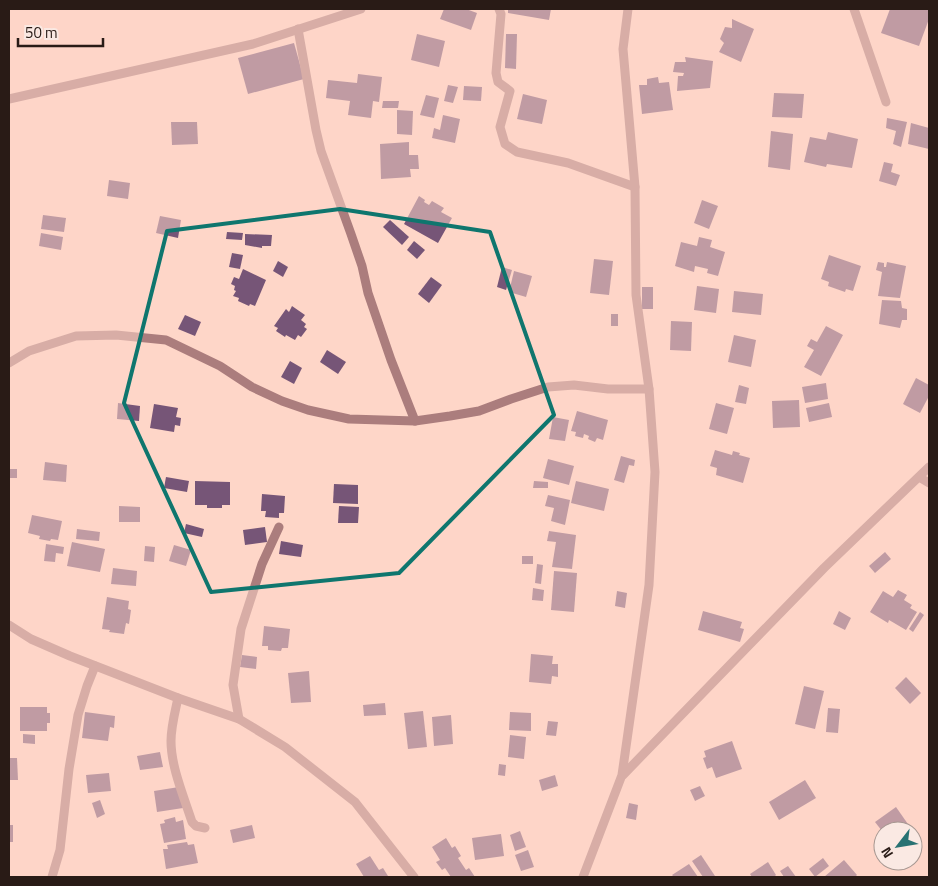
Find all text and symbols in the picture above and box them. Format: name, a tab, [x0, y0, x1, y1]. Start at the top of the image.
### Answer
scale bar	[18, 15, 102, 47]
text: 50 m	[25, 21, 58, 44]
north arrow	[873, 821, 923, 871]
text: N	[875, 843, 898, 863]

